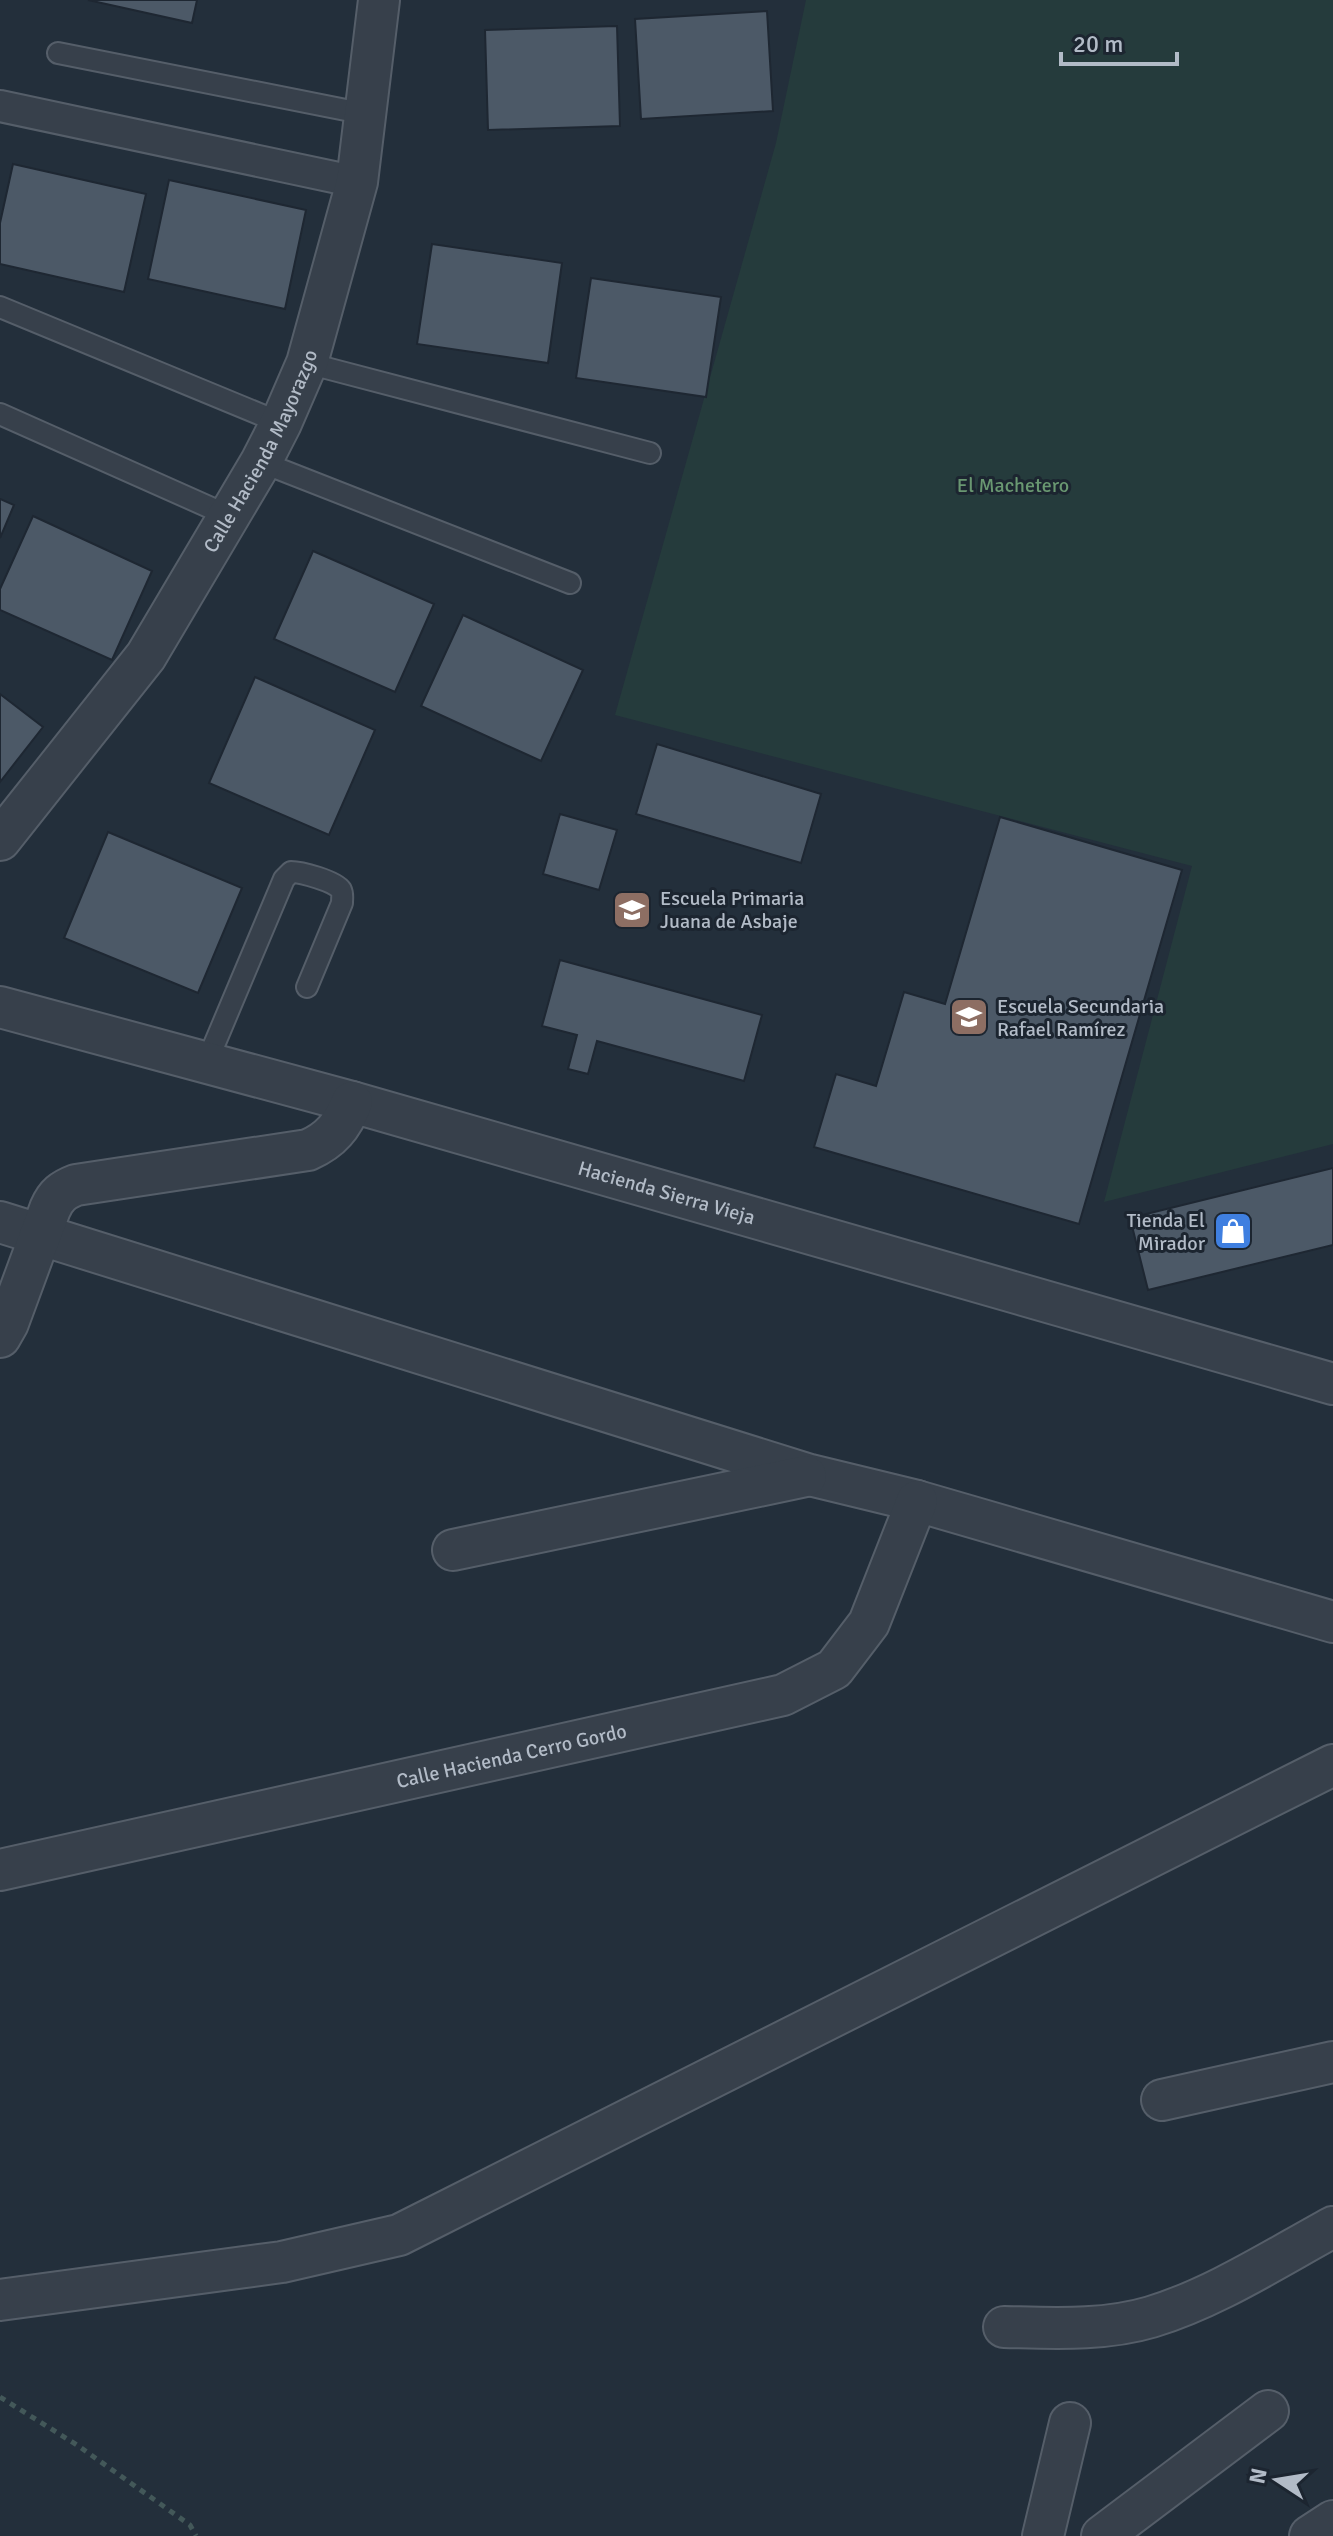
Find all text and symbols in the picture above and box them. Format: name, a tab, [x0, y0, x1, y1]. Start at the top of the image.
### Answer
scale bar	[1061, 16, 1177, 66]
text: 20 m	[1073, 29, 1123, 59]
street label: Calle Hacienda Mayorazgo	[198, 347, 323, 557]
park label: El Machetero	[957, 473, 1069, 498]
place label: Escuela Primaria Juana de Asbaje	[660, 886, 804, 934]
school or university icon: Escuela Primaria Juana de Asbaje	[611, 889, 653, 931]
place label: Escuela Secundaria Rafael Ramírez	[997, 994, 1164, 1042]
school or university icon: Escuela Secundaria Rafael Ramírez	[948, 996, 990, 1038]
street label: Hacienda Sierra Vieja	[575, 1156, 758, 1230]
place label: Tienda El Mirador	[1126, 1208, 1206, 1256]
shop icon: Tienda El Mirador	[1212, 1210, 1254, 1252]
street label: Calle Hacienda Cerro Gordo	[394, 1718, 629, 1794]
north arrow	[1237, 2440, 1317, 2520]
text: N	[1243, 2466, 1273, 2486]

